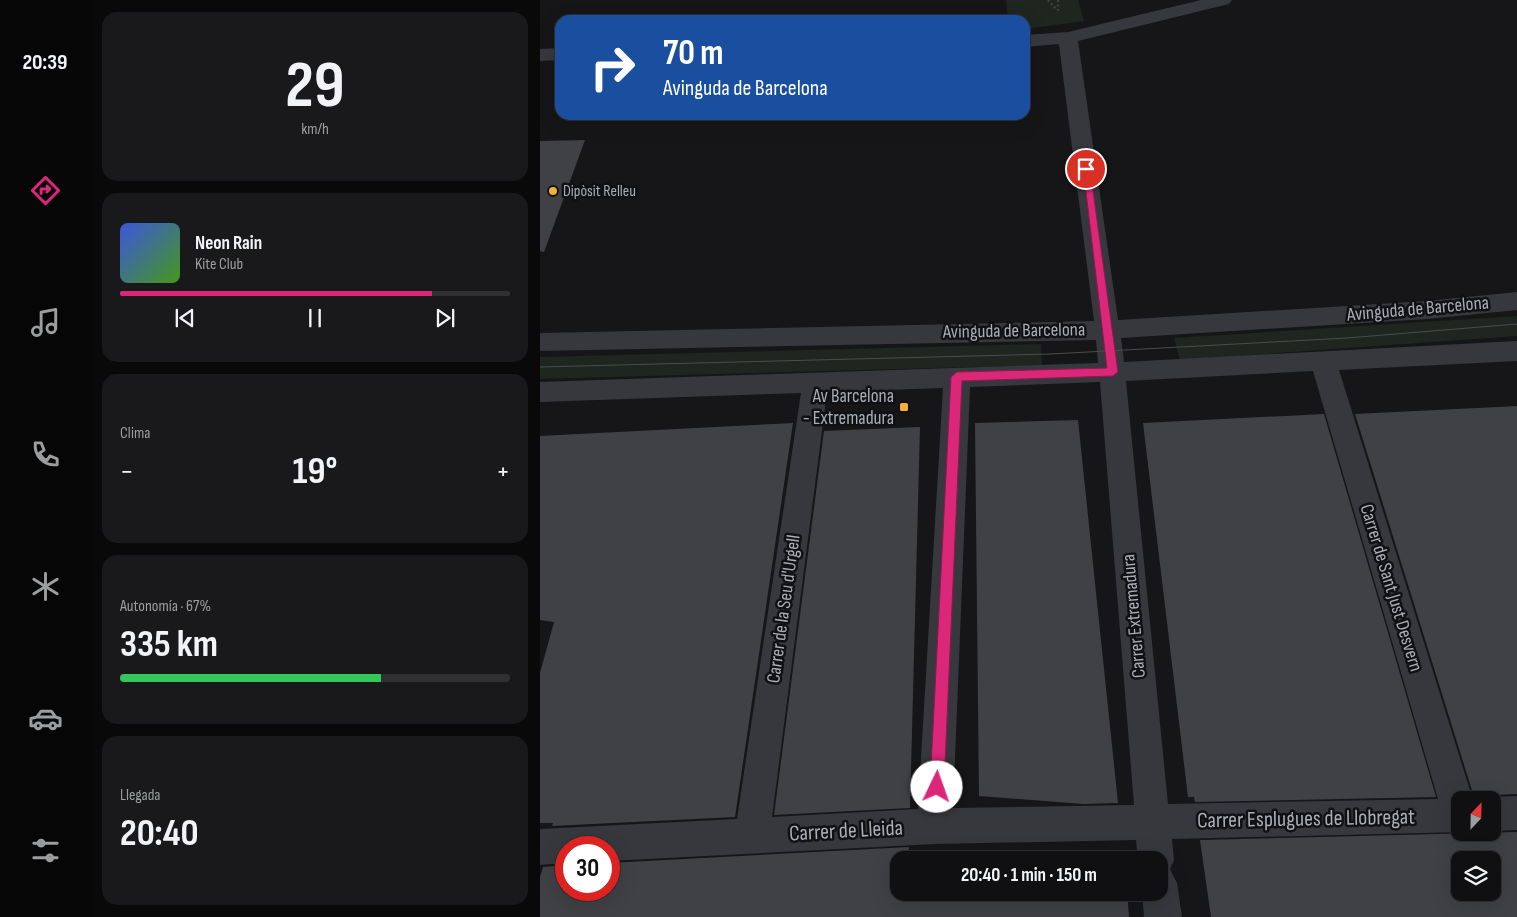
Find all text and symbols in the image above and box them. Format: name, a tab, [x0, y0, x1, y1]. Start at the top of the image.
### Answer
text: 70 m	[663, 32, 723, 75]
icon: right	[580, 35, 645, 100]
text: 29	[285, 48, 345, 126]
text: 20:39	[22, 49, 68, 76]
text: Avinguda de Barcelona	[663, 75, 828, 102]
text: km/h	[301, 120, 329, 139]
pin	[1065, 148, 1107, 190]
icon: arrive	[1072, 155, 1100, 183]
icon: directions	[28, 173, 63, 208]
place label: Dipòsit Relleu	[563, 182, 636, 201]
marker: Dipòsit Relleu	[547, 185, 559, 197]
text: Neon Rain	[195, 232, 262, 255]
text: Kite Club	[195, 255, 243, 274]
street label: Avinguda de Barcelona	[1345, 291, 1490, 327]
icon: previous	[171, 304, 199, 332]
icon: pause	[301, 304, 329, 332]
icon: next	[431, 304, 459, 332]
icon: music	[28, 305, 63, 340]
street label: Avinguda de Barcelona	[942, 318, 1085, 344]
place label: Av Barcelona - Extremadura	[803, 385, 894, 430]
marker: Av Barcelona - Extremadura	[898, 401, 910, 413]
text: Clima	[120, 424, 150, 443]
icon: phone	[28, 437, 63, 472]
text: 19°	[293, 449, 337, 494]
text: −	[120, 455, 134, 488]
text: +	[496, 455, 510, 488]
street label: Carrer de Sant Just Desvern	[1355, 502, 1427, 674]
street label: Carrer de la Seu d'Urgell	[762, 533, 806, 685]
street label: Carrer Extremadura	[1117, 553, 1151, 679]
icon: climate	[28, 569, 63, 604]
text: Autonomía · 67%	[120, 597, 211, 616]
text: 335 km	[120, 622, 218, 667]
icon: car	[28, 701, 63, 736]
position arrow	[910, 760, 962, 812]
text: Llegada	[120, 786, 161, 805]
north arrow	[1451, 791, 1501, 841]
map controls	[1451, 791, 1501, 901]
street label: Carrer Esplugues de Llobregat	[1197, 804, 1415, 834]
text: 20:40	[120, 811, 199, 856]
street label: Carrer de Lleida	[788, 815, 904, 847]
icon: filters	[28, 833, 63, 868]
speed limit sign: 30	[555, 836, 620, 901]
button: layers	[1451, 851, 1501, 901]
text: 20:40 · 1 min · 150 m	[961, 864, 1097, 887]

